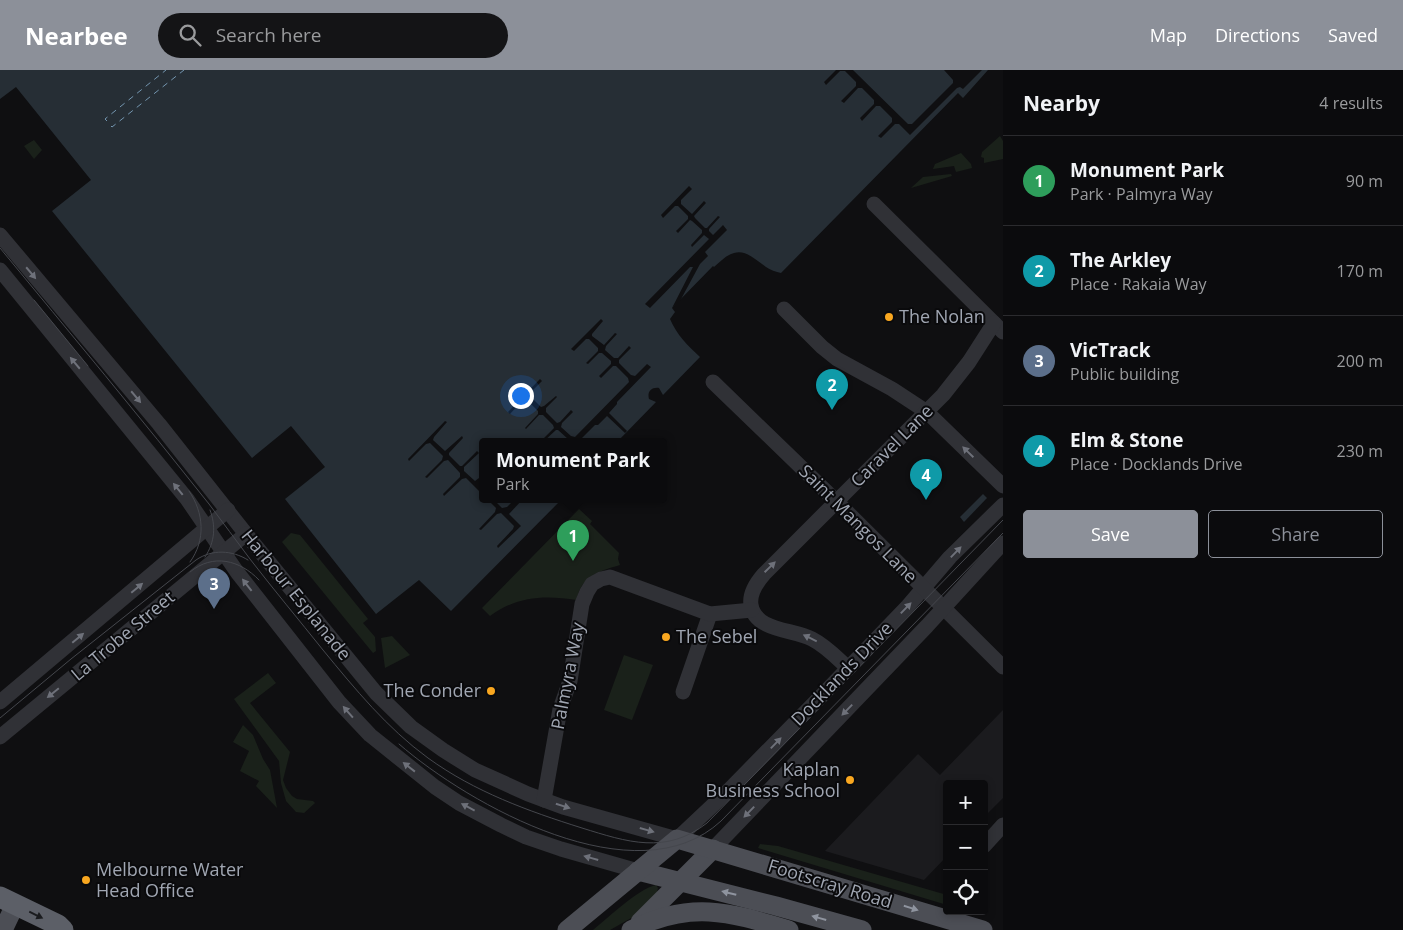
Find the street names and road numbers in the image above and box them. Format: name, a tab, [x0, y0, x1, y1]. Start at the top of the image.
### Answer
street label: Caravel Lane	[845, 399, 938, 492]
street label: Saint Mangos Lane	[794, 459, 923, 588]
street label: Harbour Esplanade	[237, 524, 357, 665]
street label: La Trobe Street	[66, 585, 179, 686]
street label: Docklands Drive	[785, 616, 897, 731]
street label: Palmyra Way	[545, 619, 589, 731]
street label: Footscray Road	[765, 853, 895, 913]

